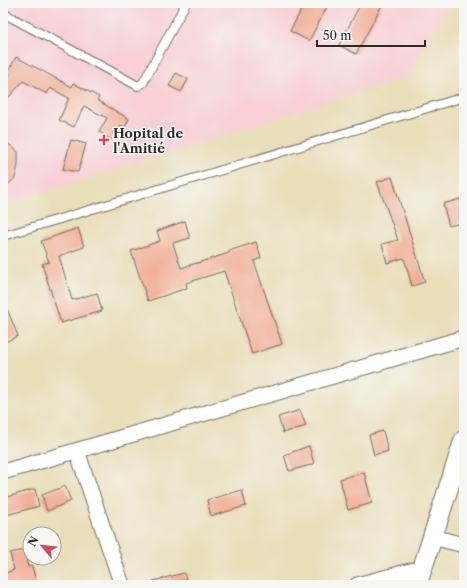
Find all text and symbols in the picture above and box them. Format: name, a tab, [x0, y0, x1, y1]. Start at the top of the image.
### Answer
scale bar	[317, 22, 425, 48]
text: 50 m	[323, 28, 352, 43]
place label: Hopital de l'Amitié	[113, 125, 183, 156]
marker: Hopital de l'Amitié	[98, 134, 110, 146]
north arrow	[22, 526, 62, 566]
text: N	[25, 533, 42, 549]

